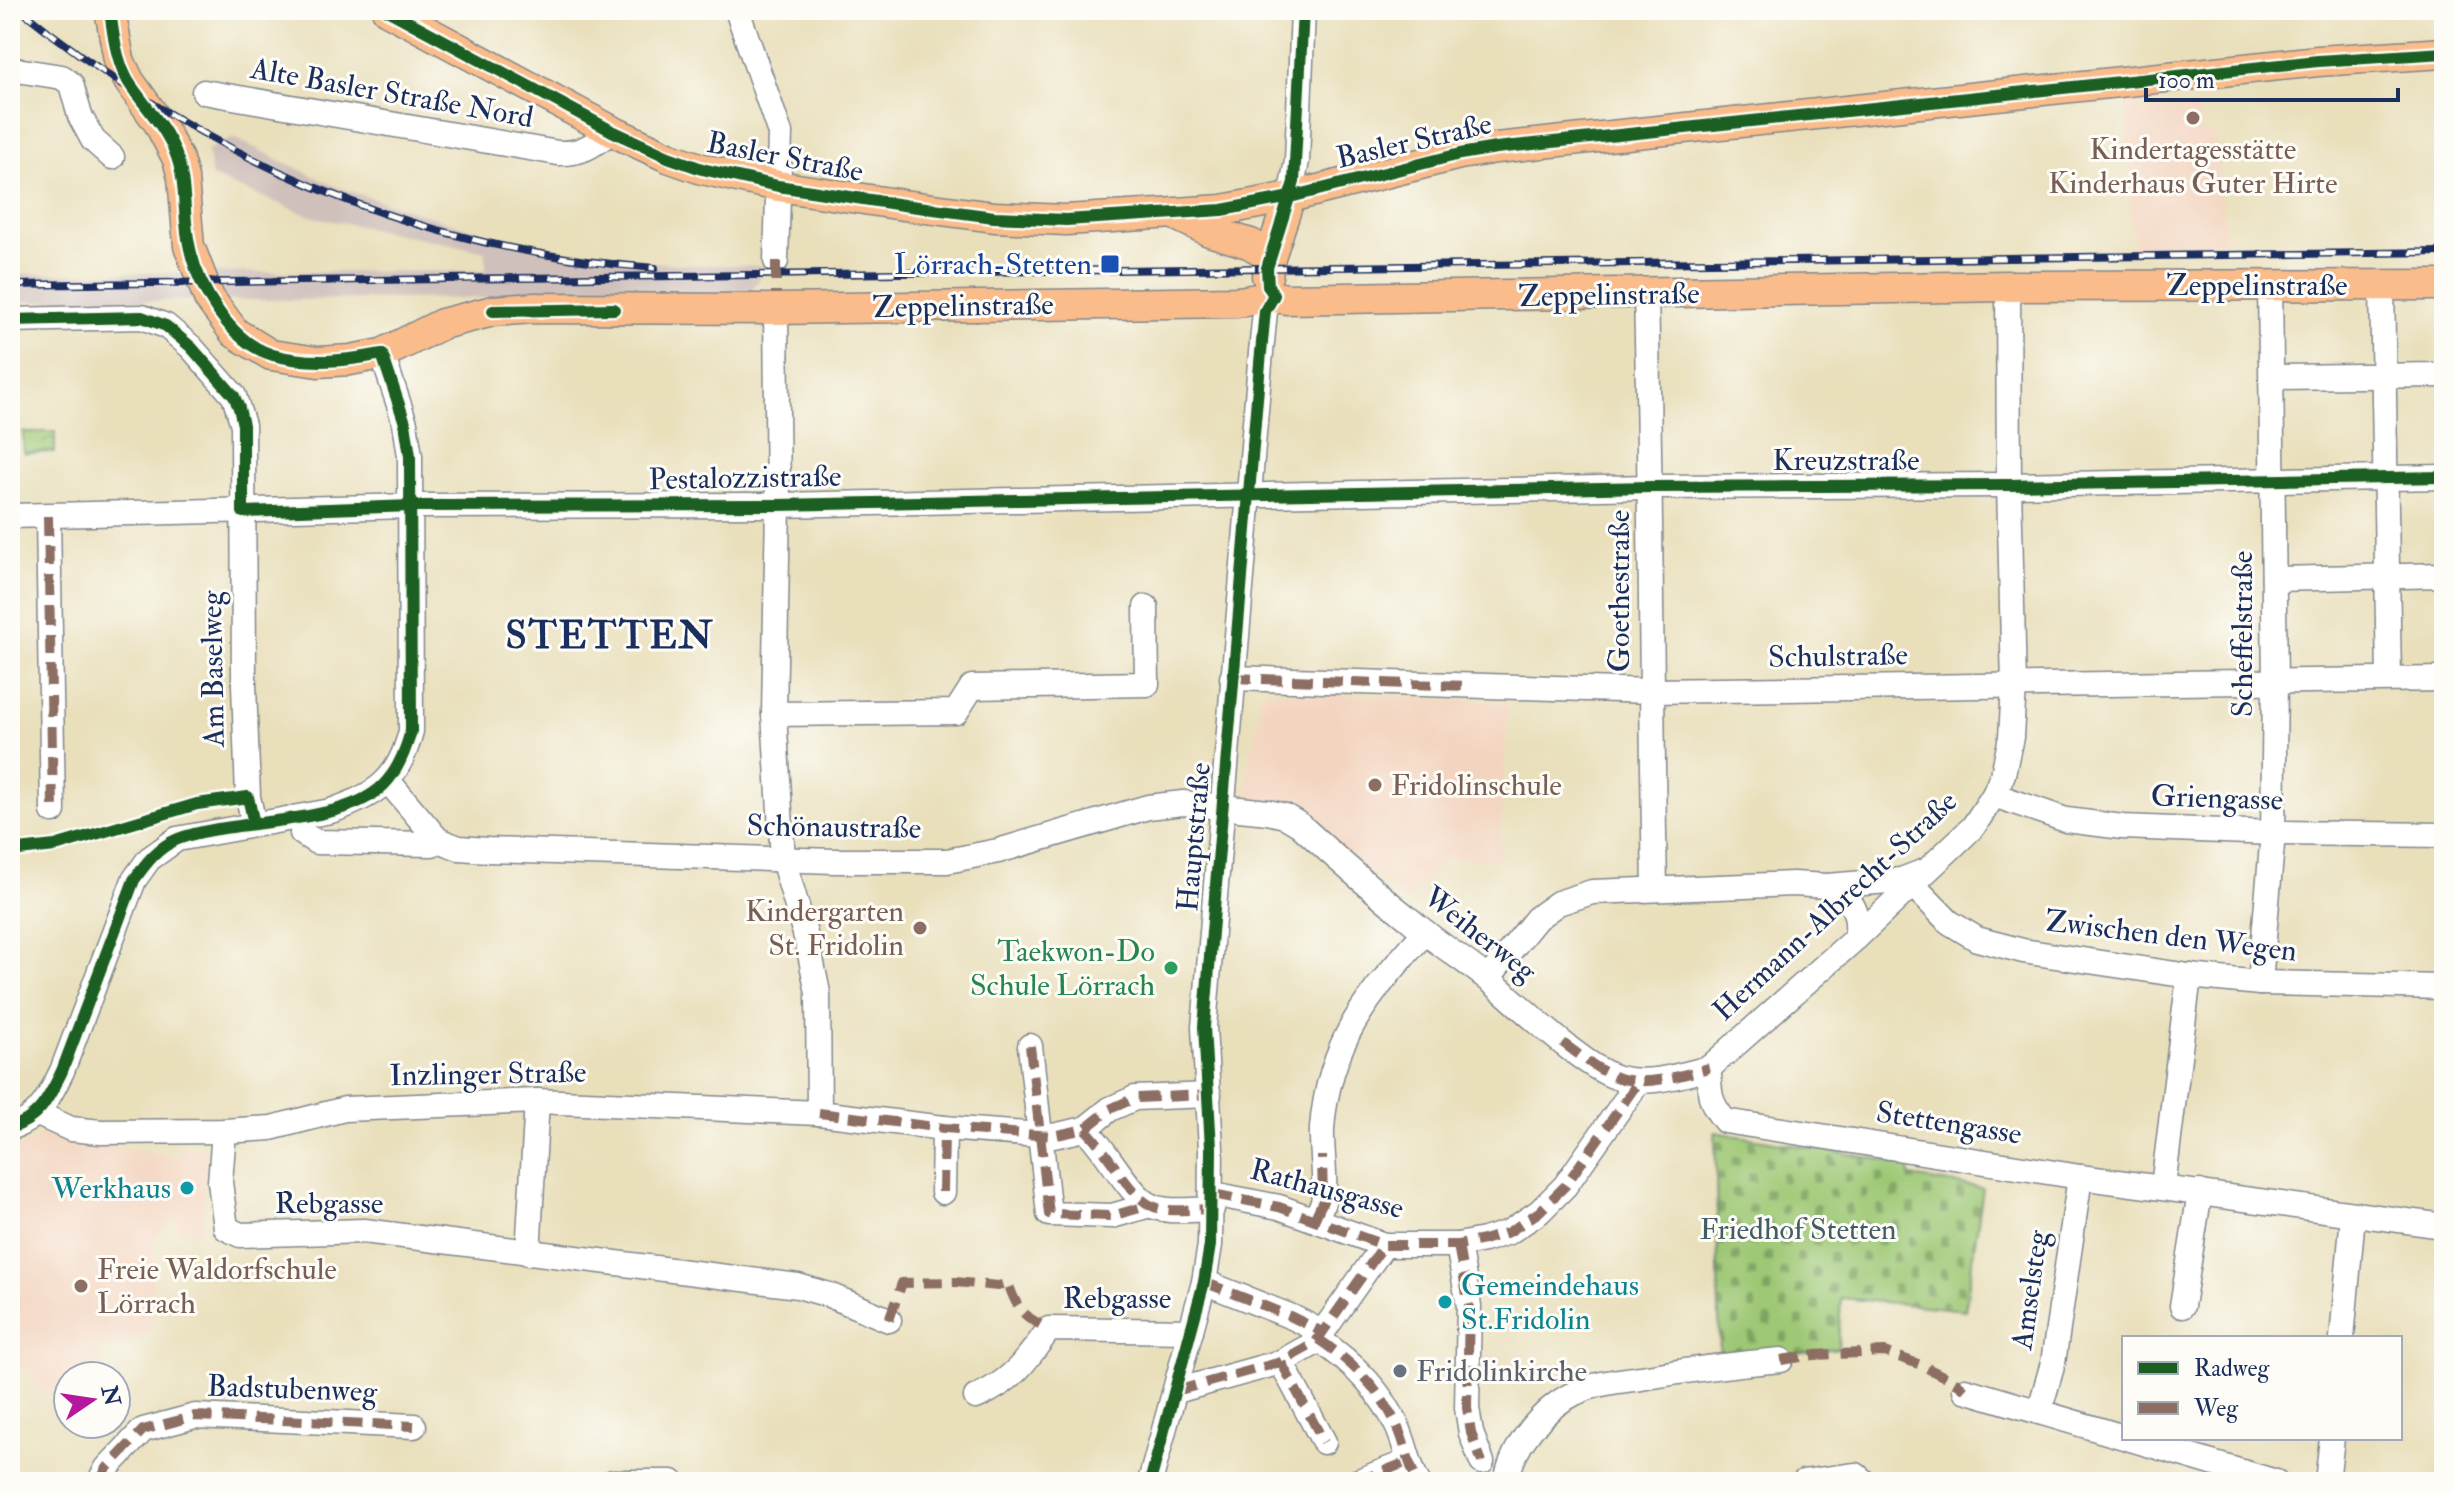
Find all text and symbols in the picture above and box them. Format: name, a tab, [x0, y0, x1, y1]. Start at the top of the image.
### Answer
street label: Alte Basler Straße Nord	[247, 50, 536, 136]
scale bar	[2146, 52, 2398, 102]
text: 100 m	[2158, 65, 2215, 96]
street label: Basler Straße	[1333, 105, 1495, 177]
marker: Kindertagesstätte Kinderhaus Guter Hirte	[2184, 109, 2202, 127]
street label: Basler Straße	[704, 124, 866, 190]
place label: Kindertagesstätte Kinderhaus Guter Hirte	[2048, 131, 2338, 202]
place label: Lörrach-Stetten	[894, 246, 1092, 283]
marker: Lörrach-Stetten	[1099, 253, 1121, 275]
street label: Zeppelinstraße	[2166, 267, 2348, 304]
street label: Zeppelinstraße	[1518, 275, 1700, 315]
street label: Zeppelinstraße	[872, 286, 1054, 326]
street label: Kreuzstraße	[1773, 442, 1919, 479]
street label: Pestalozzistraße	[648, 458, 842, 498]
street label: Goethestraße	[1601, 510, 1638, 672]
street label: Scheffelstraße	[2224, 551, 2261, 717]
street label: Am Baselweg	[193, 589, 233, 749]
district label: STETTEN	[505, 612, 715, 660]
street label: Schulstraße	[1768, 636, 1908, 676]
street label: Hauptstraße	[1169, 761, 1219, 913]
place label: Fridolinschule	[1391, 767, 1562, 804]
marker: Fridolinschule	[1366, 776, 1384, 794]
street label: Griengasse	[2150, 777, 2284, 819]
street label: Hermann-Albrecht-Straße	[1705, 783, 1965, 1029]
street label: Schönaustraße	[746, 807, 922, 847]
street label: Weiherweg	[1415, 878, 1545, 990]
place label: Kindergarten St. Fridolin	[745, 893, 904, 964]
street label: Zwischen den Wegen	[2043, 902, 2299, 970]
marker: Kindergarten St. Fridolin	[911, 919, 929, 937]
place label: Taekwon-Do Schule Lörrach	[970, 933, 1155, 1004]
marker: Taekwon-Do Schule Lörrach	[1162, 959, 1180, 977]
street label: Inzlinger Straße	[389, 1054, 587, 1094]
street label: Stettengasse	[1874, 1093, 2024, 1153]
street label: Rathausgasse	[1246, 1151, 1408, 1227]
place label: Werkhaus	[50, 1170, 171, 1207]
marker: Werkhaus	[178, 1179, 196, 1197]
street label: Rebgasse	[275, 1185, 383, 1222]
park label: Friedhof Stetten	[1699, 1211, 1897, 1248]
street label: Amselsteg	[2003, 1227, 2057, 1353]
place label: Freie Waldorfschule Lörrach	[97, 1251, 337, 1322]
place label: Gemeindehaus St.Fridolin	[1461, 1267, 1639, 1338]
marker: Freie Waldorfschule Lörrach	[72, 1277, 90, 1295]
street label: Rebgasse	[1063, 1280, 1171, 1317]
marker: Gemeindehaus St.Fridolin	[1436, 1293, 1454, 1311]
legend	[2122, 1336, 2402, 1440]
place label: Fridolinkirche	[1416, 1353, 1587, 1390]
text: Radweg	[2194, 1353, 2270, 1384]
north arrow	[52, 1360, 132, 1440]
marker: Fridolinkirche	[1391, 1362, 1409, 1380]
street label: Badstubenweg	[206, 1368, 379, 1411]
text: N	[94, 1382, 126, 1409]
text: Weg	[2193, 1393, 2239, 1424]

